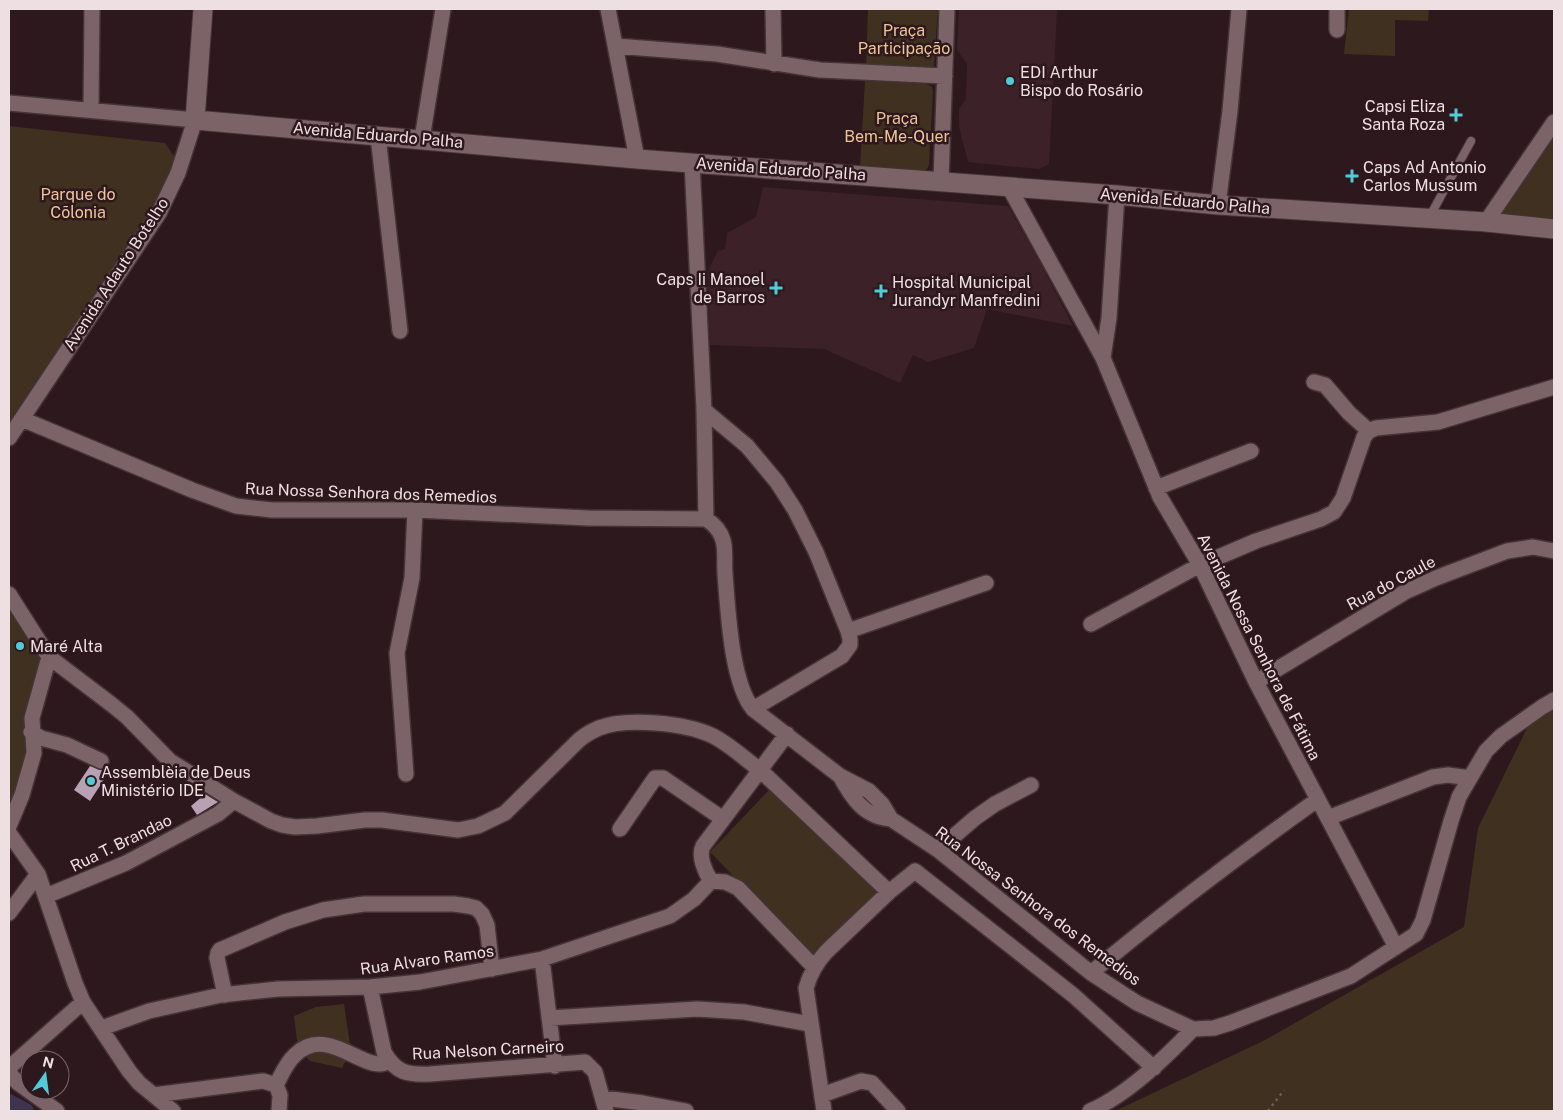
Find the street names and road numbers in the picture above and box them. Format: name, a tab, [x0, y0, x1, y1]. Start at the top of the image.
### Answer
street label: Avenida Eduardo Palha	[292, 118, 464, 152]
street label: Avenida Eduardo Palha	[695, 154, 867, 184]
street label: Avenida Eduardo Palha	[1099, 184, 1271, 218]
street label: Avenida Adauto Botelho	[60, 194, 172, 354]
street label: Rua Nossa Senhora dos Remedios	[245, 479, 497, 507]
street label: Avenida Nossa Senhora de Fátima	[1193, 531, 1325, 763]
street label: Rua do Caule	[1343, 552, 1439, 614]
street label: Rua T. Brandao	[67, 810, 175, 876]
street label: Rua Nossa Senhora dos Remedios	[932, 823, 1144, 989]
street label: Rua Alvaro Ramos	[359, 941, 495, 979]
street label: Rua Nelson Carneiro	[412, 1037, 564, 1063]

